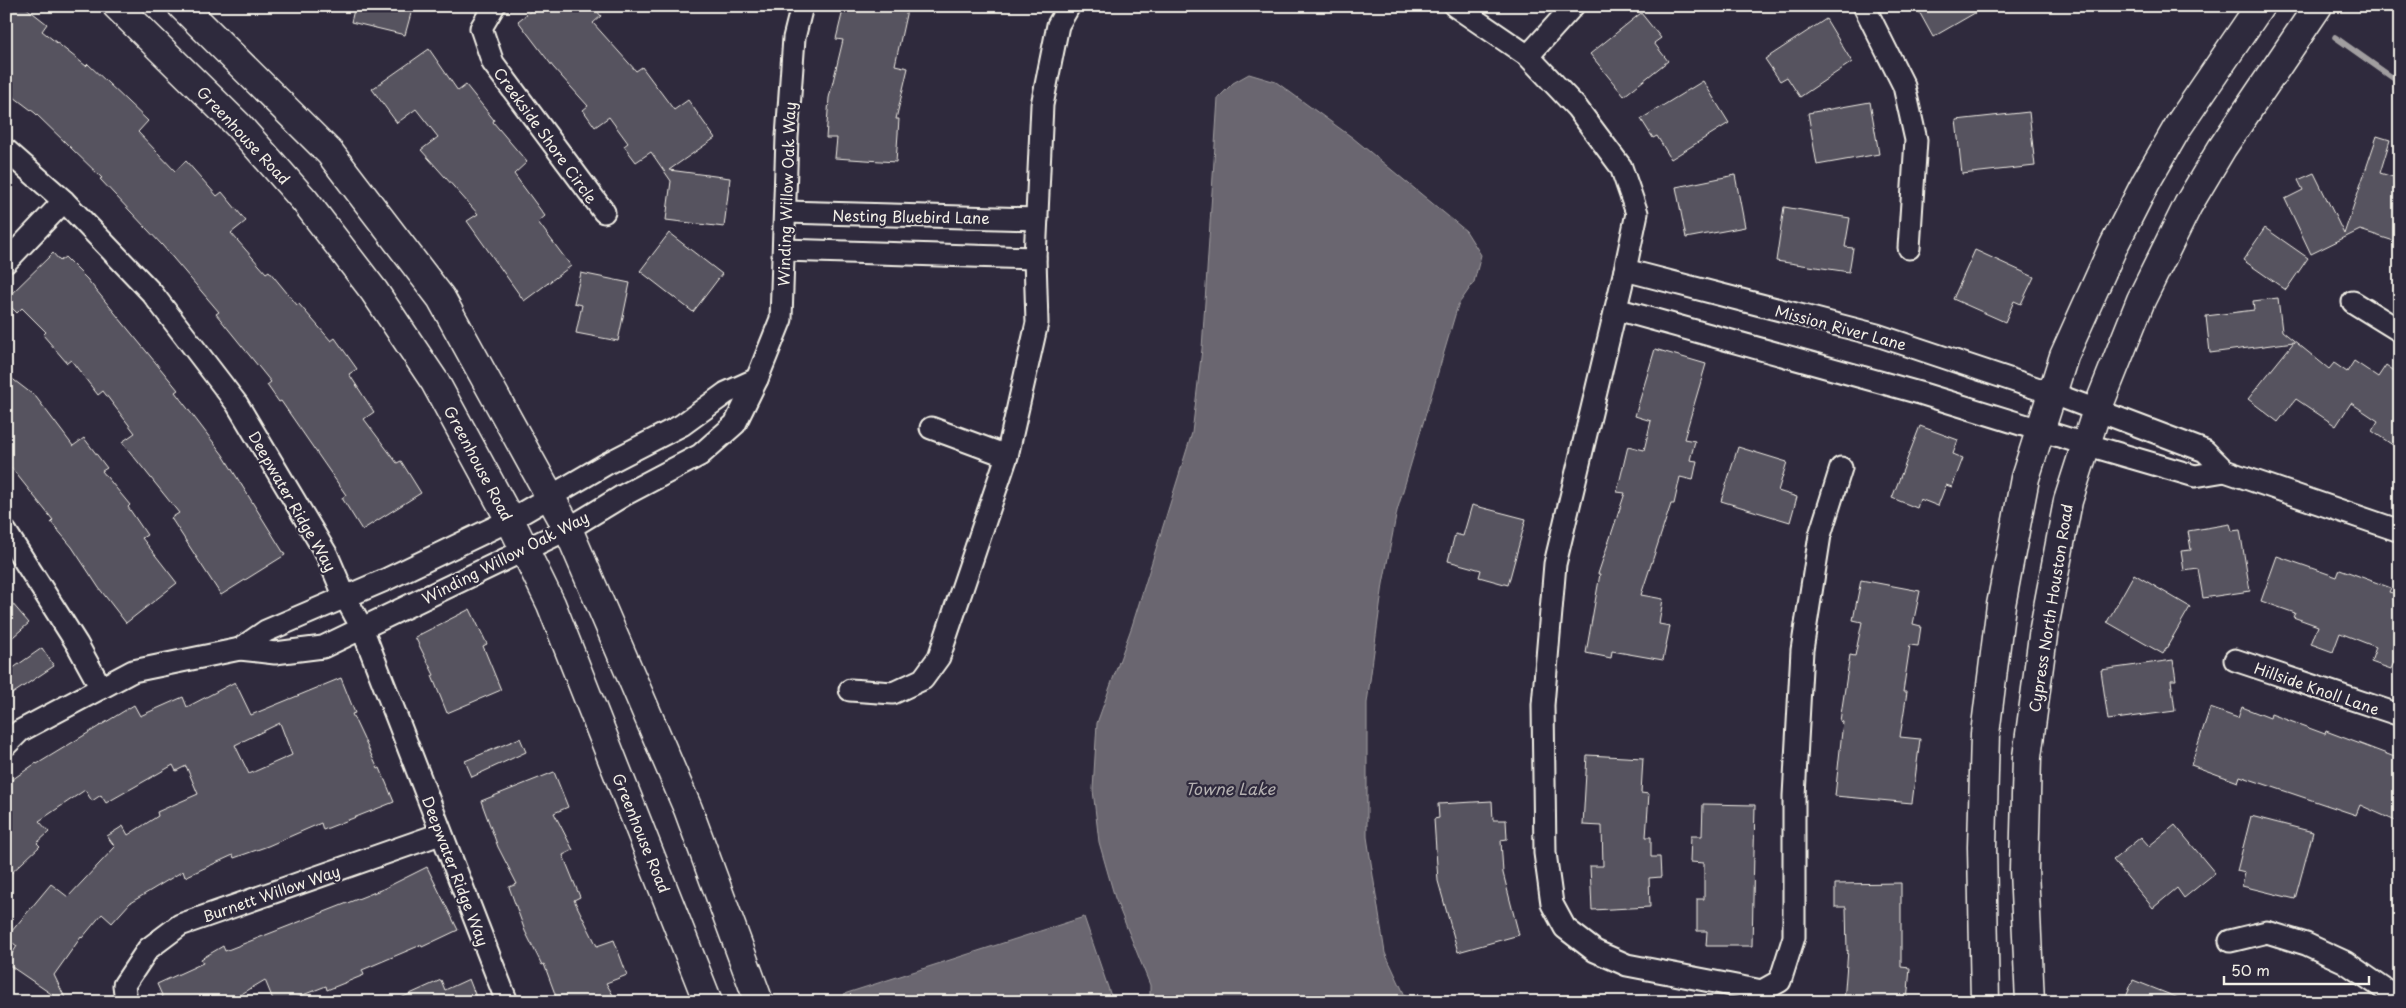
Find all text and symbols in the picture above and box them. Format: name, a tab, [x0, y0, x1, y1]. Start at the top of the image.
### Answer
street label: Creekside Shore Circle	[489, 62, 603, 208]
street label: Greenhouse Road	[192, 81, 296, 189]
street label: Winding Willow Oak Way	[771, 101, 801, 287]
street label: Nesting Bluebird Lane	[832, 203, 990, 229]
street label: Mission River Lane	[1773, 298, 1909, 356]
street label: Greenhouse Road	[439, 401, 519, 525]
street label: Deepwater Ridge Way	[243, 426, 343, 576]
street label: Cypress North Houston Road	[2022, 502, 2078, 714]
street label: Winding Willow Oak Way	[418, 505, 592, 609]
street label: Hillside Knoll Lane	[2251, 656, 2383, 720]
street label: Greenhouse Road	[607, 770, 677, 896]
water label: Towne Lake	[1185, 776, 1277, 800]
street label: Deepwater Ridge Way	[417, 793, 495, 949]
street label: Burnett Willow Way	[199, 859, 343, 927]
scale bar	[2224, 953, 2368, 985]
text: 50 m	[2231, 958, 2270, 981]

